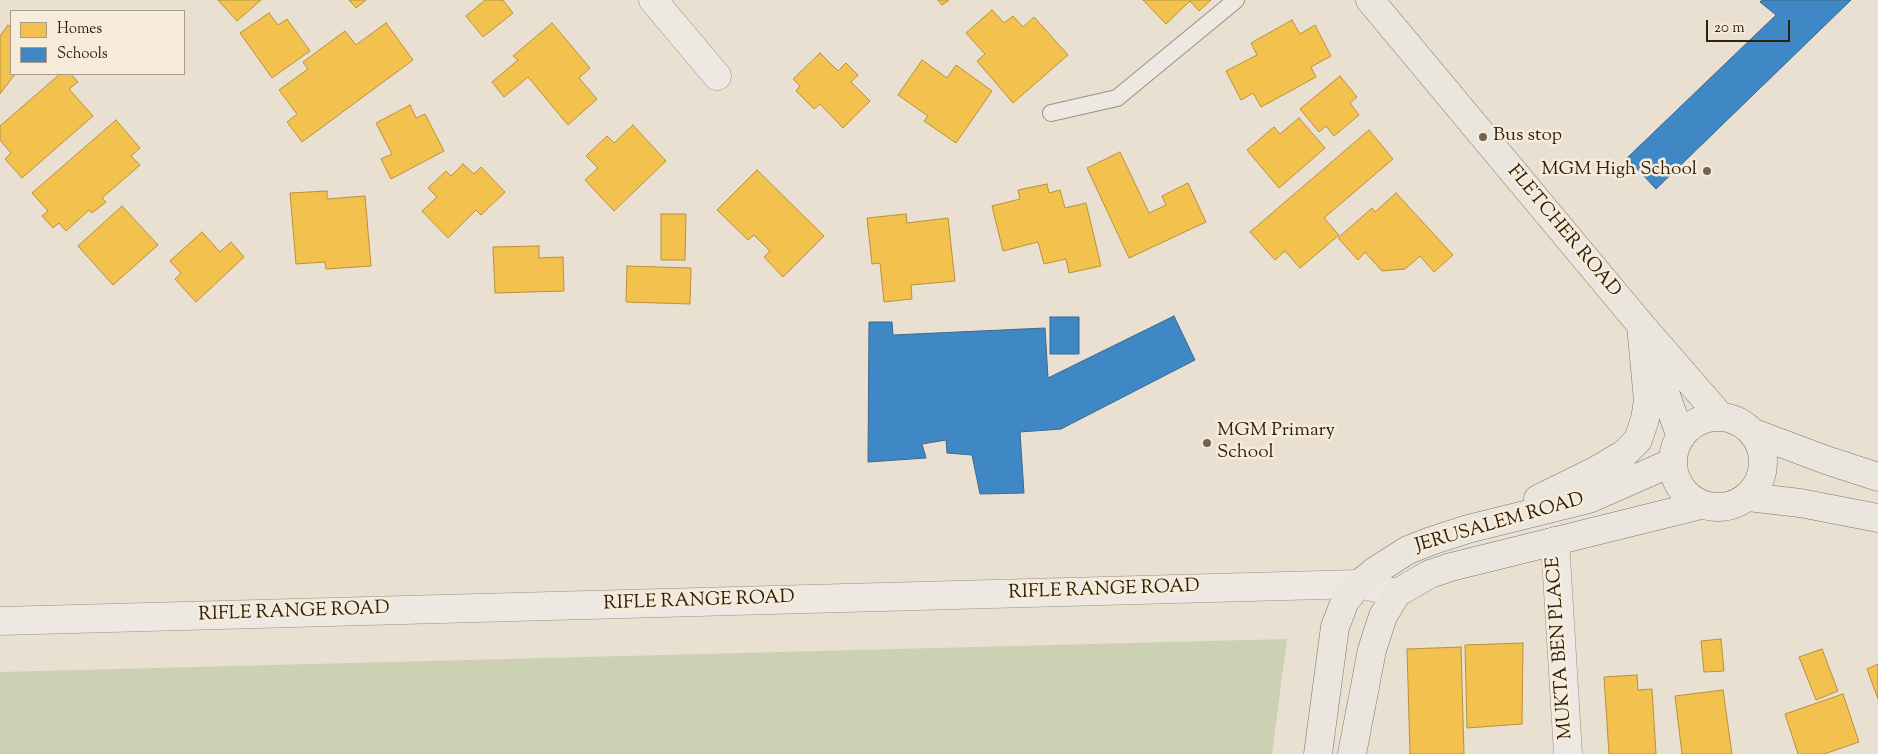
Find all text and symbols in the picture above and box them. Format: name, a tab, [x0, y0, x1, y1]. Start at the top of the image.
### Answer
legend	[10, 10, 185, 75]
scale bar	[1708, 10, 1792, 42]
text: 20 m	[1714, 18, 1745, 39]
text: Homes	[57, 19, 102, 40]
text: Schools	[57, 44, 108, 65]
place label: Bus stop	[1493, 126, 1562, 148]
marker: Bus stop	[1477, 131, 1489, 143]
place label: MGM High School	[1541, 160, 1697, 182]
street label: FLETCHER ROAD	[1501, 161, 1625, 303]
marker: MGM High School	[1701, 165, 1713, 177]
place label: MGM Primary School	[1217, 421, 1335, 465]
marker: MGM Primary School	[1201, 437, 1213, 449]
street label: JERUSALEM ROAD	[1413, 489, 1587, 559]
street label: MUKTA BEN PLACE	[1543, 556, 1579, 740]
street label: RIFLE RANGE ROAD	[1008, 576, 1200, 606]
street label: RIFLE RANGE ROAD	[603, 587, 795, 617]
street label: RIFLE RANGE ROAD	[198, 598, 390, 628]

